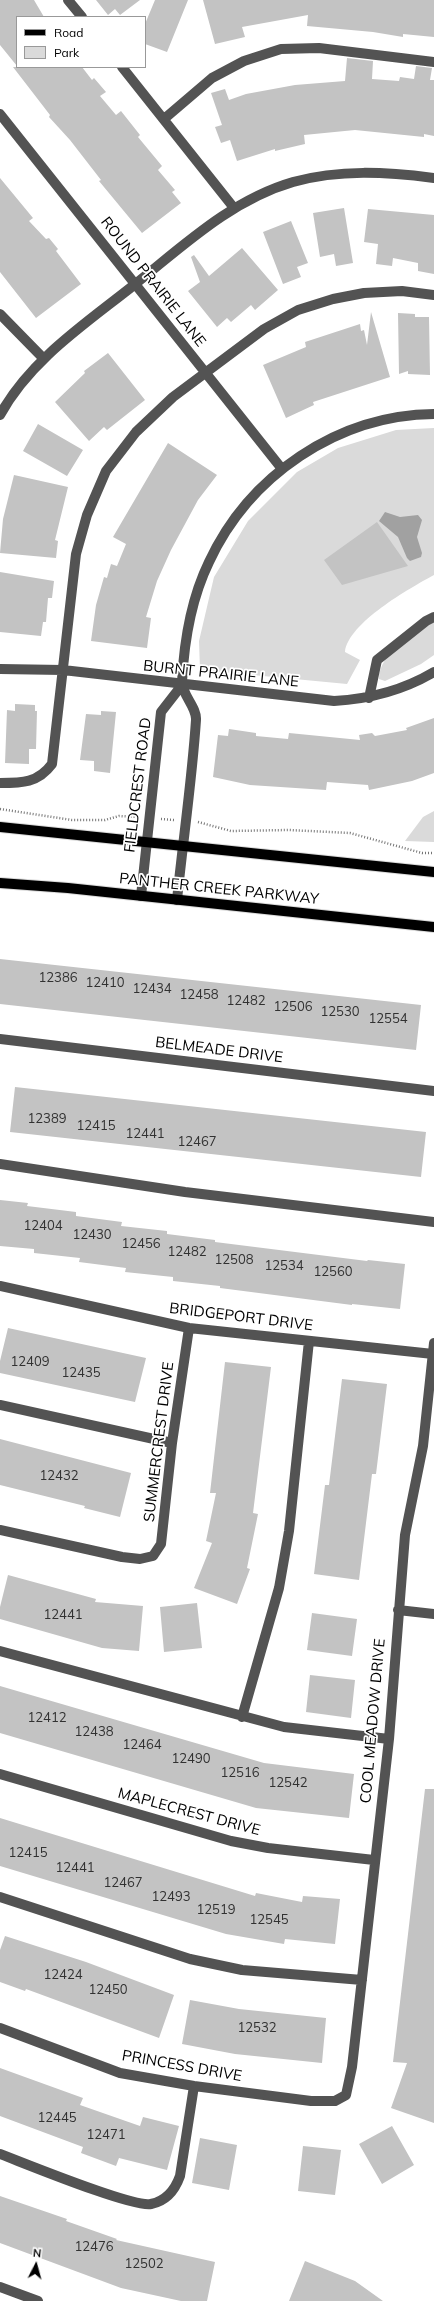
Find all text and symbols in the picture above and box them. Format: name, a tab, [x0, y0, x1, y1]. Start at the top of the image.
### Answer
legend	[16, 16, 146, 68]
text: Road	[54, 25, 83, 40]
text: Park	[54, 45, 79, 60]
street label: ROUND PRAIRIE LANE	[97, 213, 209, 351]
street label: BURNT PRAIRIE LANE	[142, 657, 300, 691]
street label: FIELDCREST ROAD	[121, 716, 155, 854]
street label: PANTHER CREEK PARKWAY	[118, 870, 320, 908]
house number: 12386	[39, 970, 77, 986]
house number: 12410	[86, 975, 124, 991]
house number: 12434	[133, 981, 171, 997]
house number: 12458	[180, 987, 218, 1003]
house number: 12482	[227, 993, 265, 1009]
house number: 12506	[274, 999, 312, 1015]
house number: 12530	[321, 1004, 359, 1020]
house number: 12554	[369, 1011, 407, 1027]
street label: BELMEADE DRIVE	[154, 1033, 284, 1067]
house number: 12389	[28, 1111, 66, 1127]
house number: 12415	[77, 1118, 115, 1134]
house number: 12441	[126, 1126, 164, 1142]
house number: 12467	[178, 1134, 216, 1150]
house number: 12404	[24, 1218, 62, 1234]
house number: 12430	[73, 1227, 111, 1243]
house number: 12456	[122, 1236, 160, 1252]
house number: 12482	[168, 1244, 206, 1260]
house number: 12508	[215, 1252, 253, 1268]
house number: 12534	[265, 1258, 303, 1274]
house number: 12560	[314, 1264, 352, 1280]
street label: BRIDGEPORT DRIVE	[168, 1299, 314, 1335]
house number: 12409	[11, 1354, 49, 1370]
street label: SUMMERCREST DRIVE	[140, 1361, 178, 1523]
house number: 12435	[62, 1365, 100, 1381]
house number: 12432	[40, 1468, 78, 1484]
house number: 12441	[44, 1607, 82, 1623]
street label: COOL MEADOW DRIVE	[357, 1638, 389, 1804]
house number: 12412	[28, 1710, 66, 1726]
house number: 12438	[75, 1724, 113, 1740]
house number: 12464	[123, 1737, 161, 1753]
house number: 12490	[172, 1751, 210, 1767]
house number: 12516	[221, 1765, 259, 1781]
house number: 12542	[269, 1775, 307, 1791]
street label: MAPLECREST DRIVE	[116, 1784, 262, 1840]
house number: 12415	[9, 1845, 47, 1861]
house number: 12441	[56, 1860, 94, 1876]
house number: 12467	[104, 1875, 142, 1891]
house number: 12493	[152, 1889, 190, 1905]
house number: 12519	[197, 1902, 235, 1918]
house number: 12545	[250, 1912, 288, 1928]
house number: 12424	[44, 1967, 82, 1983]
house number: 12450	[89, 1982, 127, 1998]
house number: 12532	[238, 2020, 276, 2036]
street label: PRINCESS DRIVE	[121, 2047, 243, 2085]
house number: 12445	[38, 2110, 76, 2126]
house number: 12471	[87, 2127, 125, 2143]
house number: 12476	[75, 2239, 113, 2255]
north arrow	[16, 2245, 56, 2285]
text: N	[32, 2246, 42, 2260]
house number: 12502	[125, 2256, 163, 2272]

